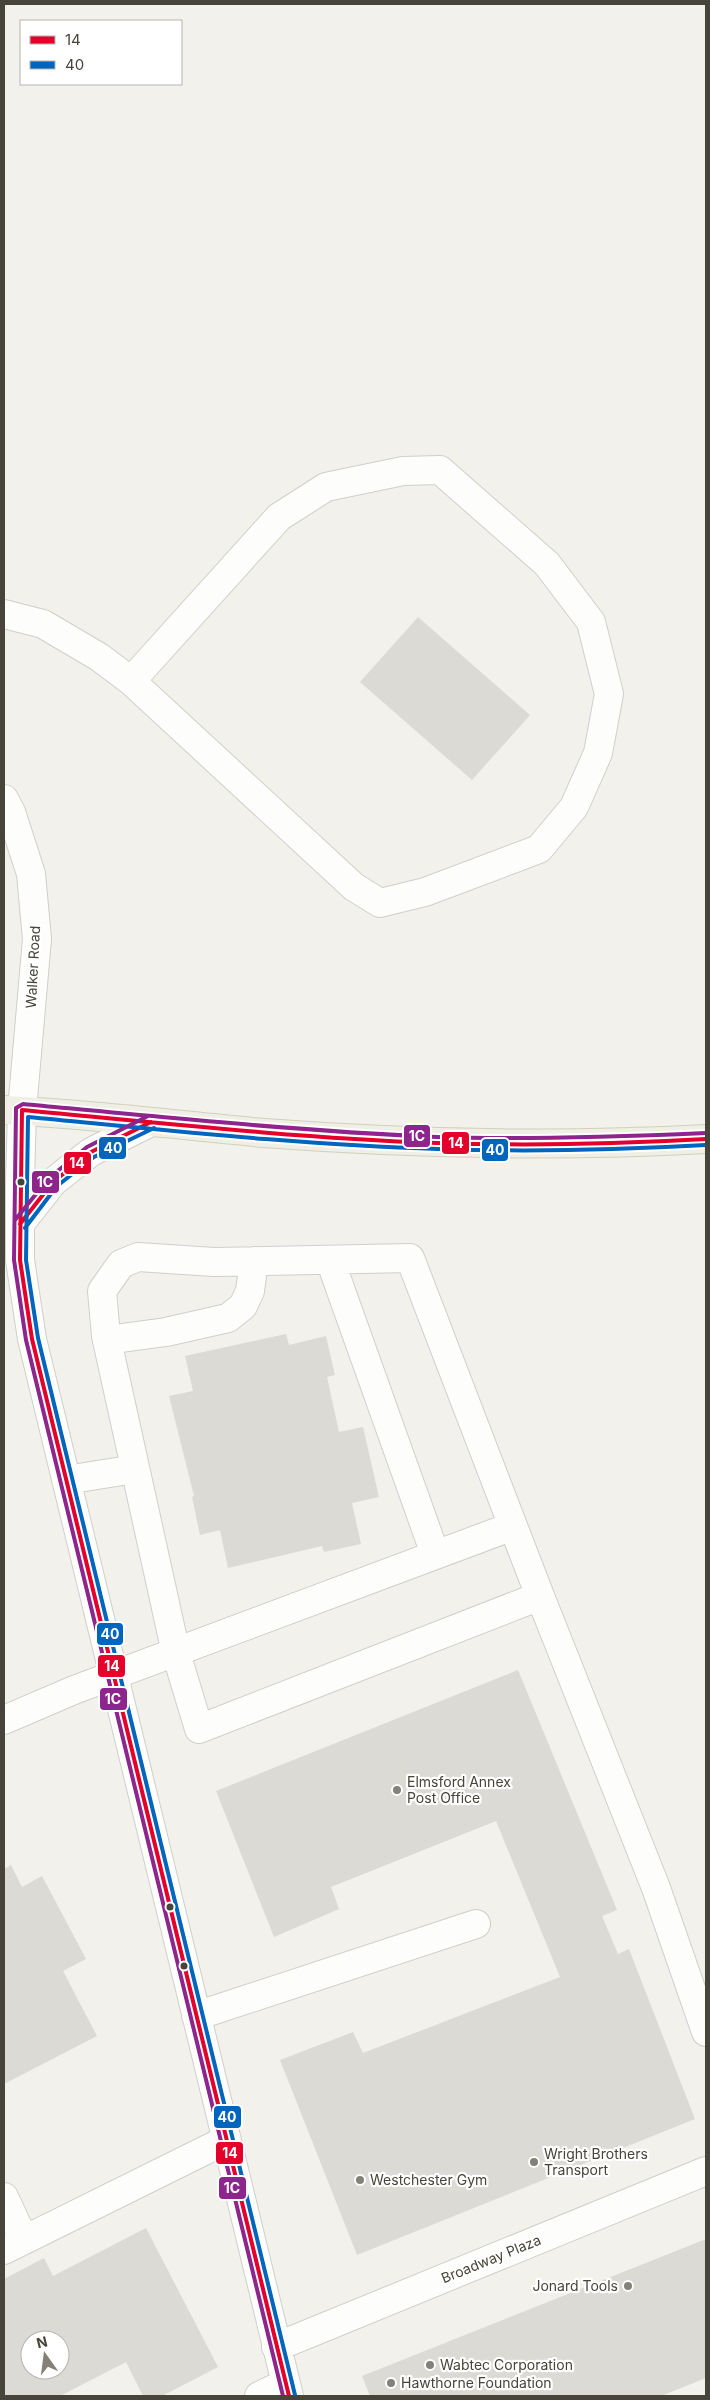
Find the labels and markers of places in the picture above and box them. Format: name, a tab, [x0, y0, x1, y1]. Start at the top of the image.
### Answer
unlabelled marker	[16, 1177, 26, 1187]
place label: Elmsford Annex Post Office	[407, 1773, 511, 1806]
marker: Elmsford Annex Post Office	[391, 1784, 403, 1796]
unlabelled marker	[165, 1902, 175, 1912]
unlabelled marker	[179, 1961, 189, 1971]
place label: Wright Brothers Transport	[544, 2145, 648, 2178]
marker: Wright Brothers Transport	[528, 2156, 540, 2168]
place label: Westchester Gym	[370, 2171, 487, 2188]
marker: Westchester Gym	[354, 2174, 366, 2186]
place label: Jonard Tools	[532, 2277, 618, 2294]
marker: Jonard Tools	[622, 2280, 634, 2292]
place label: Wabtec Corporation	[440, 2356, 573, 2373]
marker: Wabtec Corporation	[424, 2359, 436, 2371]
place label: Hawthorne Foundation	[401, 2374, 552, 2391]
marker: Hawthorne Foundation	[385, 2377, 397, 2389]

